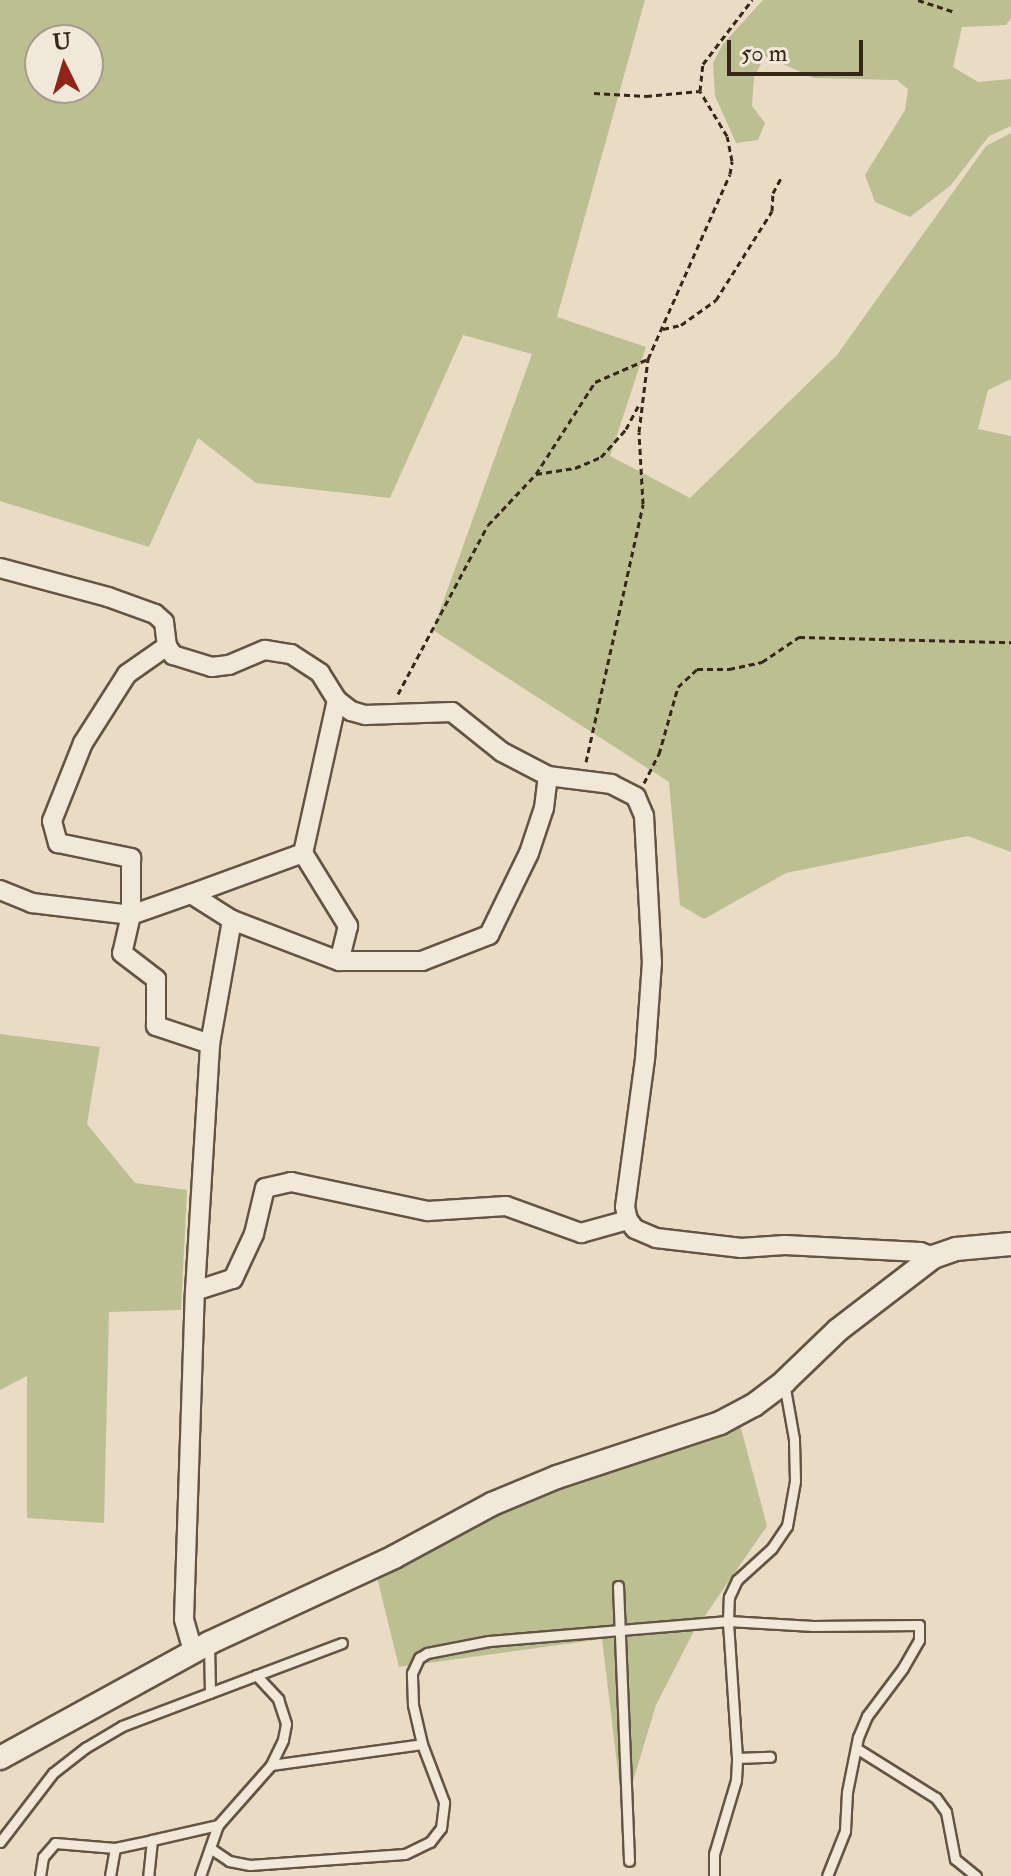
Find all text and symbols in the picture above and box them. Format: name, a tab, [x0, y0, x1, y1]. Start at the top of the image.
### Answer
north arrow	[24, 24, 104, 104]
scale bar	[731, 24, 867, 74]
text: U	[52, 27, 72, 57]
text: 50 m	[741, 38, 787, 69]

